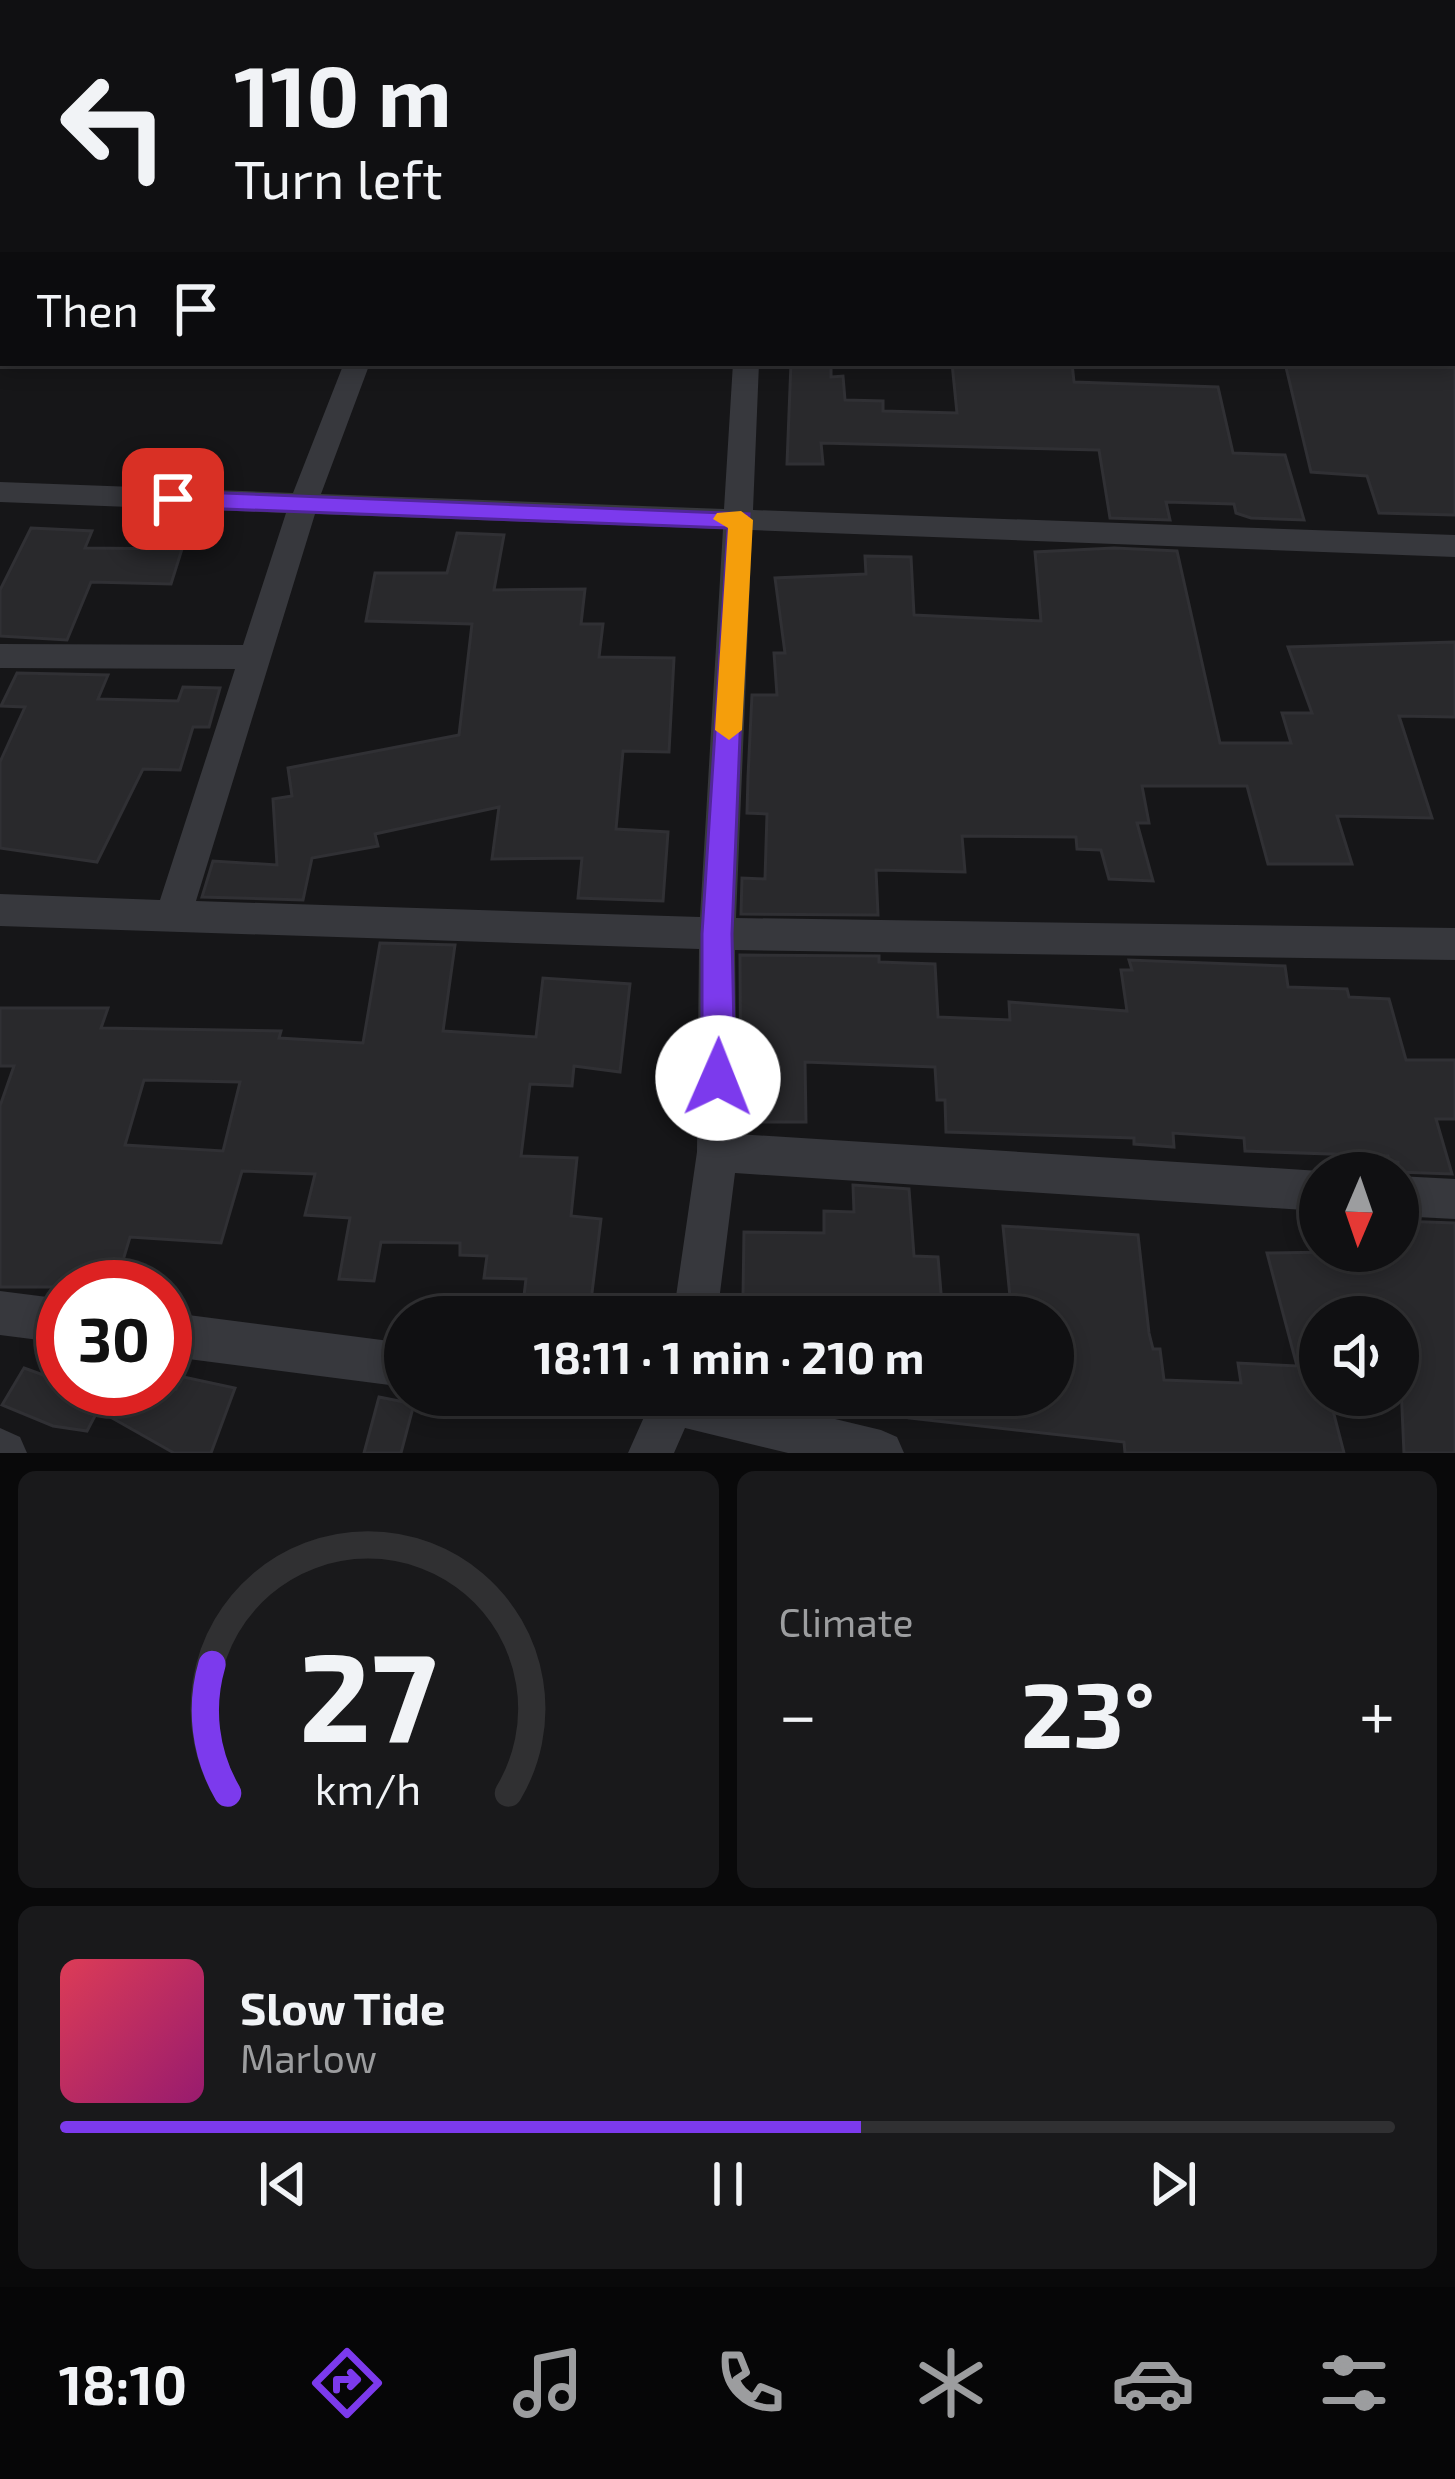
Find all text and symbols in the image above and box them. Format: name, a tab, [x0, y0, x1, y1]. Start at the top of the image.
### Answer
text: 110 m	[234, 43, 452, 144]
icon: left	[36, 48, 192, 204]
text: Turn left	[234, 145, 443, 210]
icon: arrive	[163, 276, 229, 342]
text: Then	[36, 282, 139, 336]
pin	[122, 448, 224, 550]
icon: arrive	[140, 466, 206, 532]
position arrow	[655, 1015, 781, 1141]
north arrow	[1299, 1152, 1419, 1272]
map controls	[1299, 1152, 1419, 1416]
speed limit sign: 30	[36, 1260, 192, 1416]
button: sound	[1299, 1296, 1419, 1416]
text: 18:11 · 1 min · 210 m	[533, 1329, 925, 1383]
text: Climate	[779, 1598, 913, 1645]
text: 27	[299, 1617, 437, 1767]
text: 23°	[1021, 1658, 1155, 1766]
text: −	[779, 1673, 817, 1752]
text: +	[1359, 1673, 1395, 1752]
text: km/h	[315, 1761, 421, 1813]
text: Slow Tide	[240, 1980, 445, 2034]
text: Marlow	[240, 2034, 377, 2081]
icon: previous	[250, 2151, 316, 2217]
icon: pause	[695, 2151, 761, 2217]
icon: next	[1140, 2151, 1206, 2217]
icon: directions	[305, 2341, 389, 2425]
icon: music	[506, 2341, 590, 2425]
icon: phone	[708, 2341, 792, 2425]
icon: climate	[909, 2341, 993, 2425]
icon: car	[1111, 2341, 1195, 2425]
icon: filters	[1312, 2341, 1396, 2425]
text: 18:10	[59, 2351, 187, 2416]

